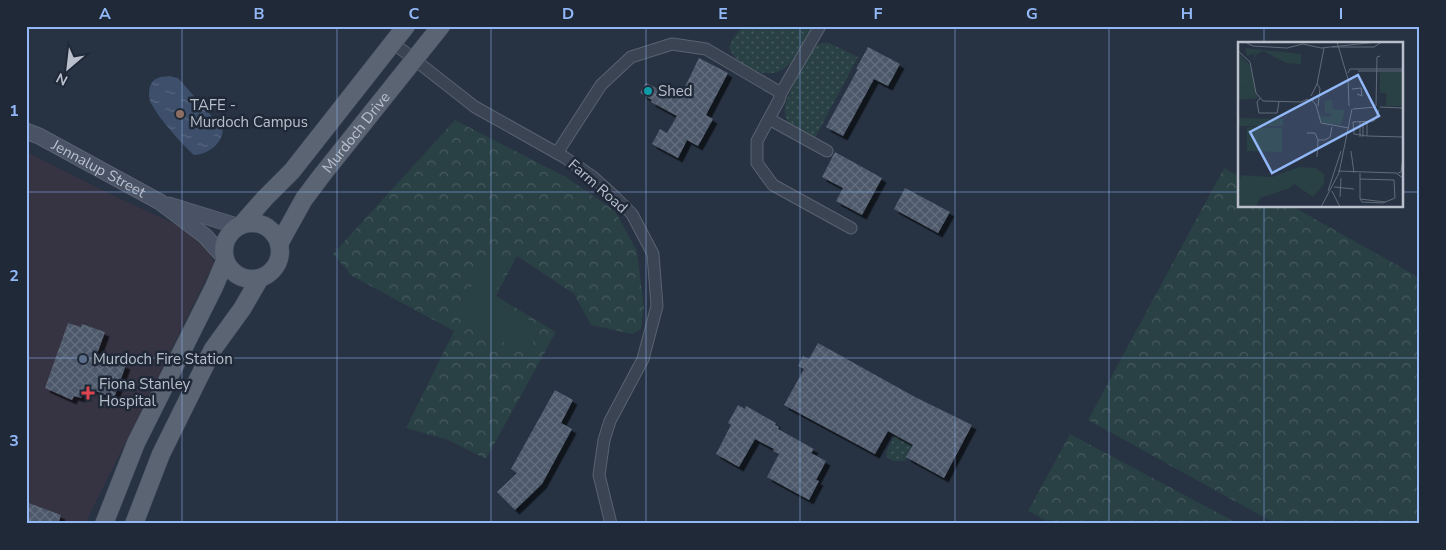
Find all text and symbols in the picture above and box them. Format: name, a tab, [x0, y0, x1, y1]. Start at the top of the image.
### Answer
text: A	[99, 3, 111, 25]
text: B	[253, 3, 265, 25]
text: C	[409, 3, 420, 25]
text: D	[562, 3, 574, 25]
text: E	[718, 3, 728, 25]
text: F	[874, 3, 883, 25]
text: G	[1026, 3, 1038, 25]
text: H	[1181, 3, 1193, 25]
text: I	[1339, 3, 1343, 25]
north arrow	[42, 42, 92, 92]
inset map	[1238, 42, 1404, 208]
text: N	[53, 68, 71, 90]
place label: Shed	[658, 81, 692, 101]
marker: Shed	[642, 85, 654, 97]
street label: Murdoch Drive	[317, 88, 395, 177]
place label: TAFE - Murdoch Campus	[190, 95, 308, 132]
text: 1	[9, 100, 19, 122]
marker: TAFE - Murdoch Campus	[174, 108, 186, 120]
street label: Jennalup Street	[47, 134, 150, 203]
street label: Farm Road	[564, 155, 632, 217]
text: 2	[9, 265, 19, 287]
place label: Murdoch Fire Station	[93, 349, 233, 369]
marker: Murdoch Fire Station	[77, 353, 89, 365]
place label: Fiona Stanley Hospital	[99, 374, 191, 411]
marker: Fiona Stanley Hospital	[81, 386, 95, 400]
text: 3	[9, 430, 19, 452]

